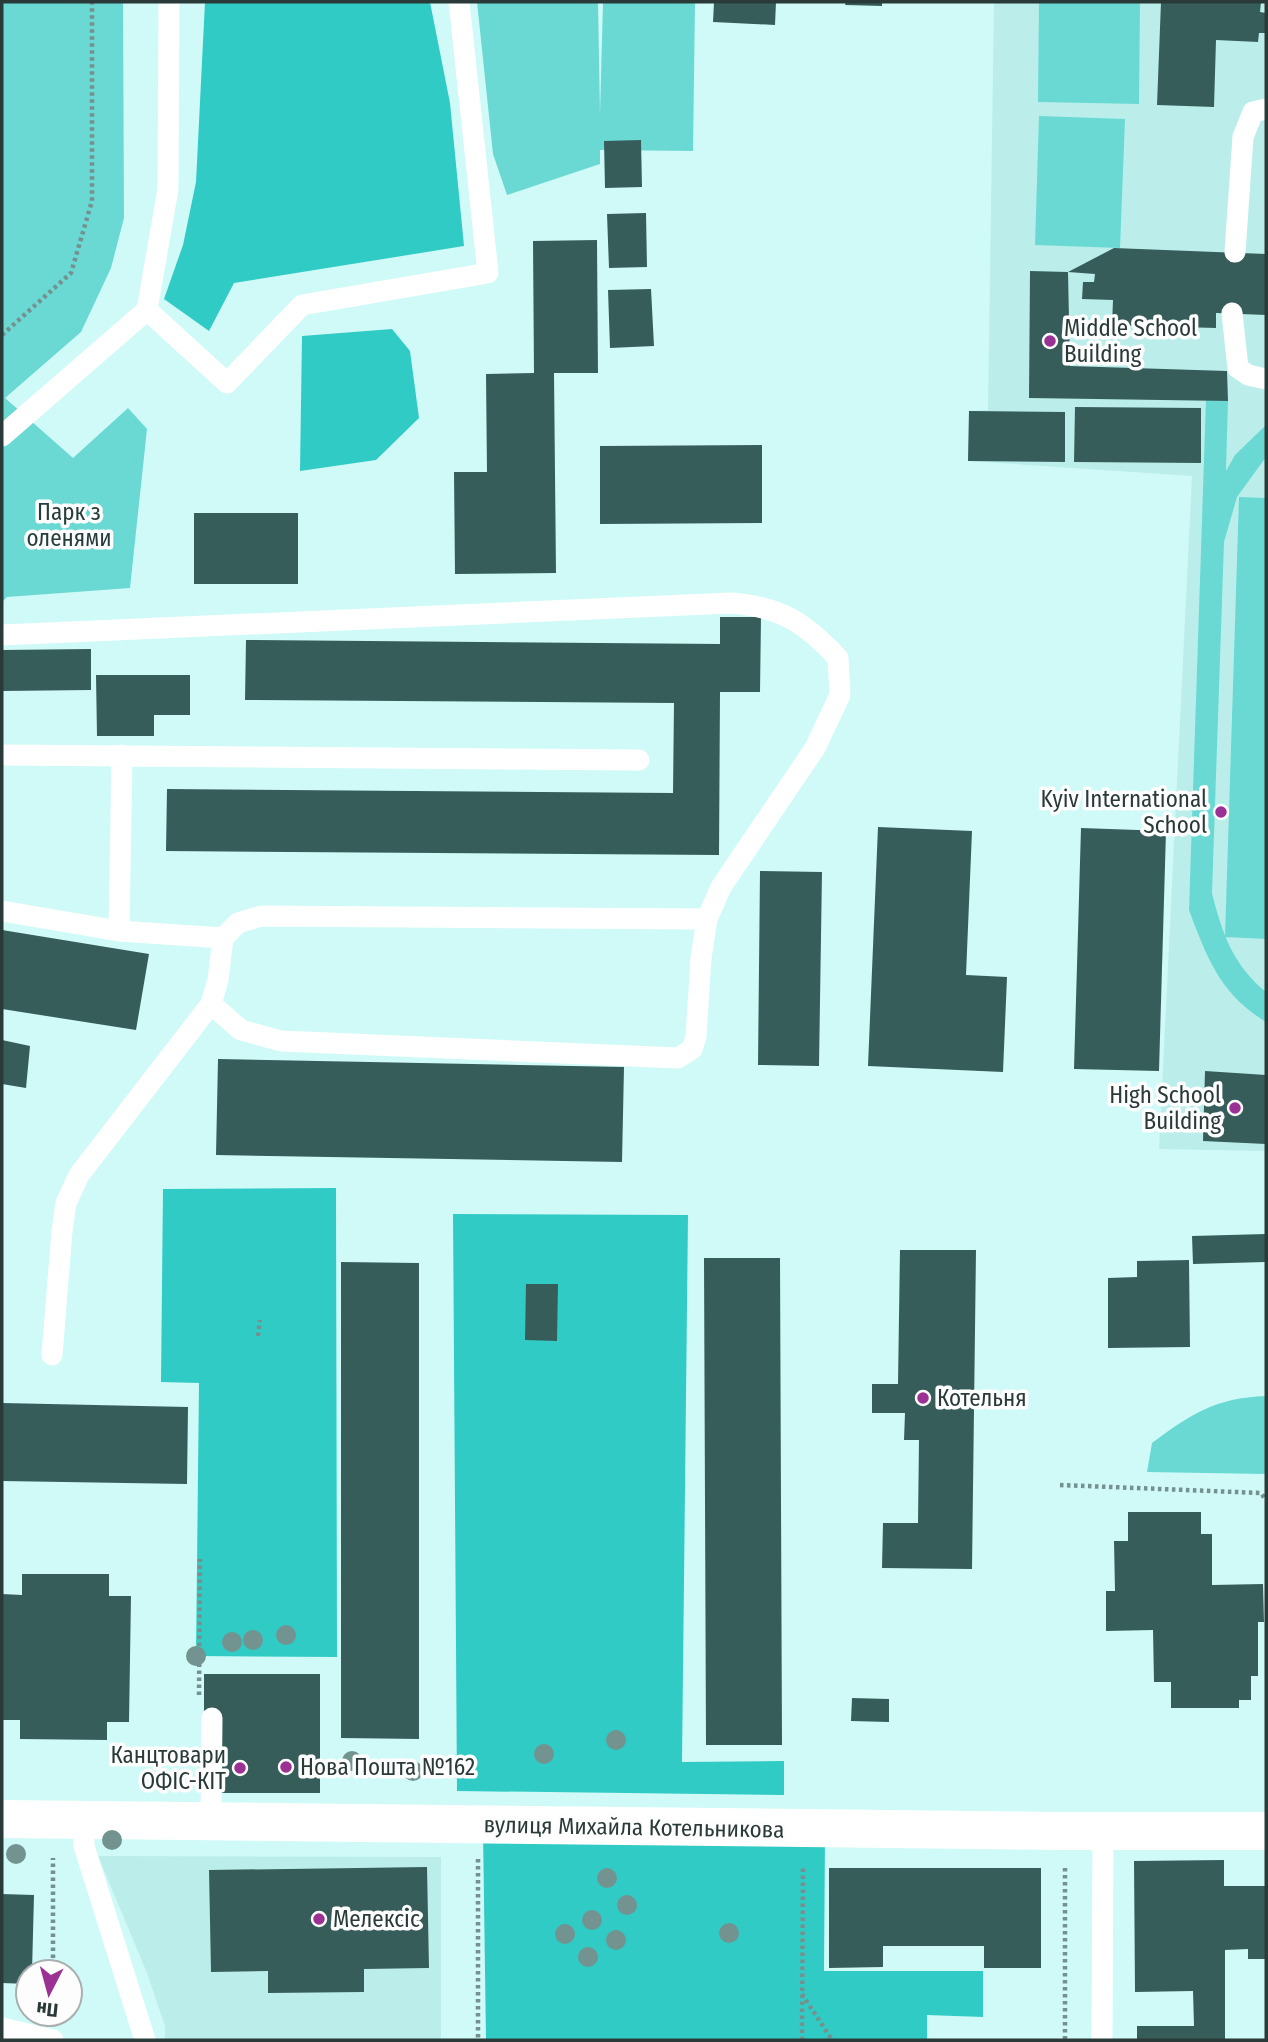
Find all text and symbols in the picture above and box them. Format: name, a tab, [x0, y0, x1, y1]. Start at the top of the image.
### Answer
place label: Middle School Building	[1064, 314, 1197, 368]
marker: Middle School Building	[1042, 333, 1058, 349]
park label: Парк з оленями	[26, 498, 112, 552]
place label: Kyiv International School	[1041, 785, 1207, 839]
marker: Kyiv International School	[1213, 804, 1229, 820]
place label: High School Building	[1109, 1081, 1221, 1135]
marker: High School Building	[1227, 1100, 1243, 1116]
place label: Котельня	[937, 1384, 1027, 1412]
marker: Котельня	[915, 1390, 931, 1406]
place label: Канцтовари ОФІС-КІТ	[110, 1741, 226, 1795]
place label: Нова Пошта №162	[300, 1753, 475, 1781]
marker: Нова Пошта №162	[278, 1759, 294, 1775]
marker: Канцтовари ОФІС-КІТ	[232, 1760, 248, 1776]
street label: вулиця Михайла Котельникова	[483, 1810, 785, 1844]
place label: Мелексіc	[333, 1905, 420, 1933]
marker: Мелексіc	[311, 1911, 327, 1927]
north arrow	[14, 1958, 84, 2028]
text: Пн	[35, 1997, 59, 2022]

